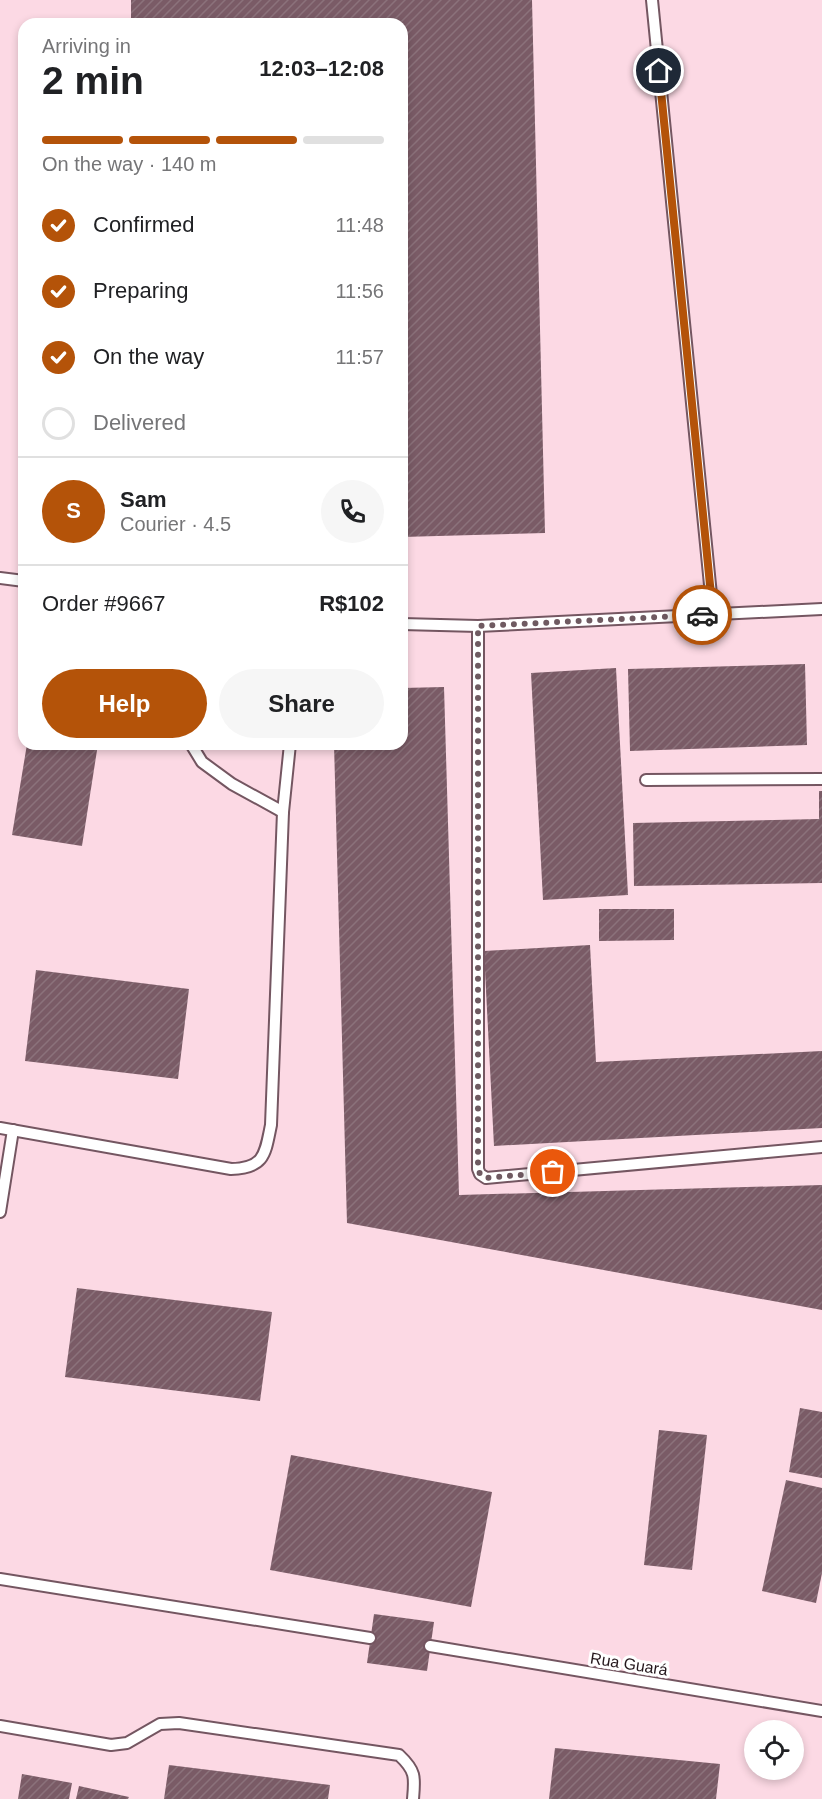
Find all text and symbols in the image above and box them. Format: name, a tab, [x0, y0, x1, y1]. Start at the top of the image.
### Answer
text: Arriving in	[42, 35, 131, 57]
pin	[633, 45, 684, 96]
icon: home	[642, 54, 675, 87]
text: 12:03–12:08	[259, 56, 384, 81]
text: 2 min	[42, 59, 144, 102]
text: On the way · 140 m	[42, 153, 217, 175]
icon: check	[42, 209, 75, 242]
text: Confirmed	[93, 212, 194, 237]
text: 11:48	[335, 214, 384, 236]
icon: check	[42, 275, 75, 308]
text: Preparing	[93, 278, 188, 303]
text: 11:56	[335, 280, 384, 302]
icon: check	[42, 341, 75, 374]
text: On the way	[93, 344, 204, 369]
text: 11:57	[335, 346, 384, 368]
text: Delivered	[93, 410, 186, 435]
button: phone	[321, 480, 384, 543]
text: Sam	[120, 487, 166, 512]
text: S	[66, 498, 81, 523]
text: Courier · 4.5	[120, 513, 231, 535]
courier	[672, 585, 732, 645]
text: Order #9667	[42, 591, 166, 616]
text: R$102	[319, 591, 384, 616]
icon: car	[686, 599, 719, 632]
button: Help	[42, 669, 207, 738]
button: Share	[219, 669, 384, 738]
pin	[527, 1146, 578, 1197]
icon: bag	[536, 1155, 569, 1188]
street label: Rua Guará	[589, 1649, 669, 1679]
map controls	[744, 1720, 804, 1780]
button: locate	[744, 1720, 804, 1780]

